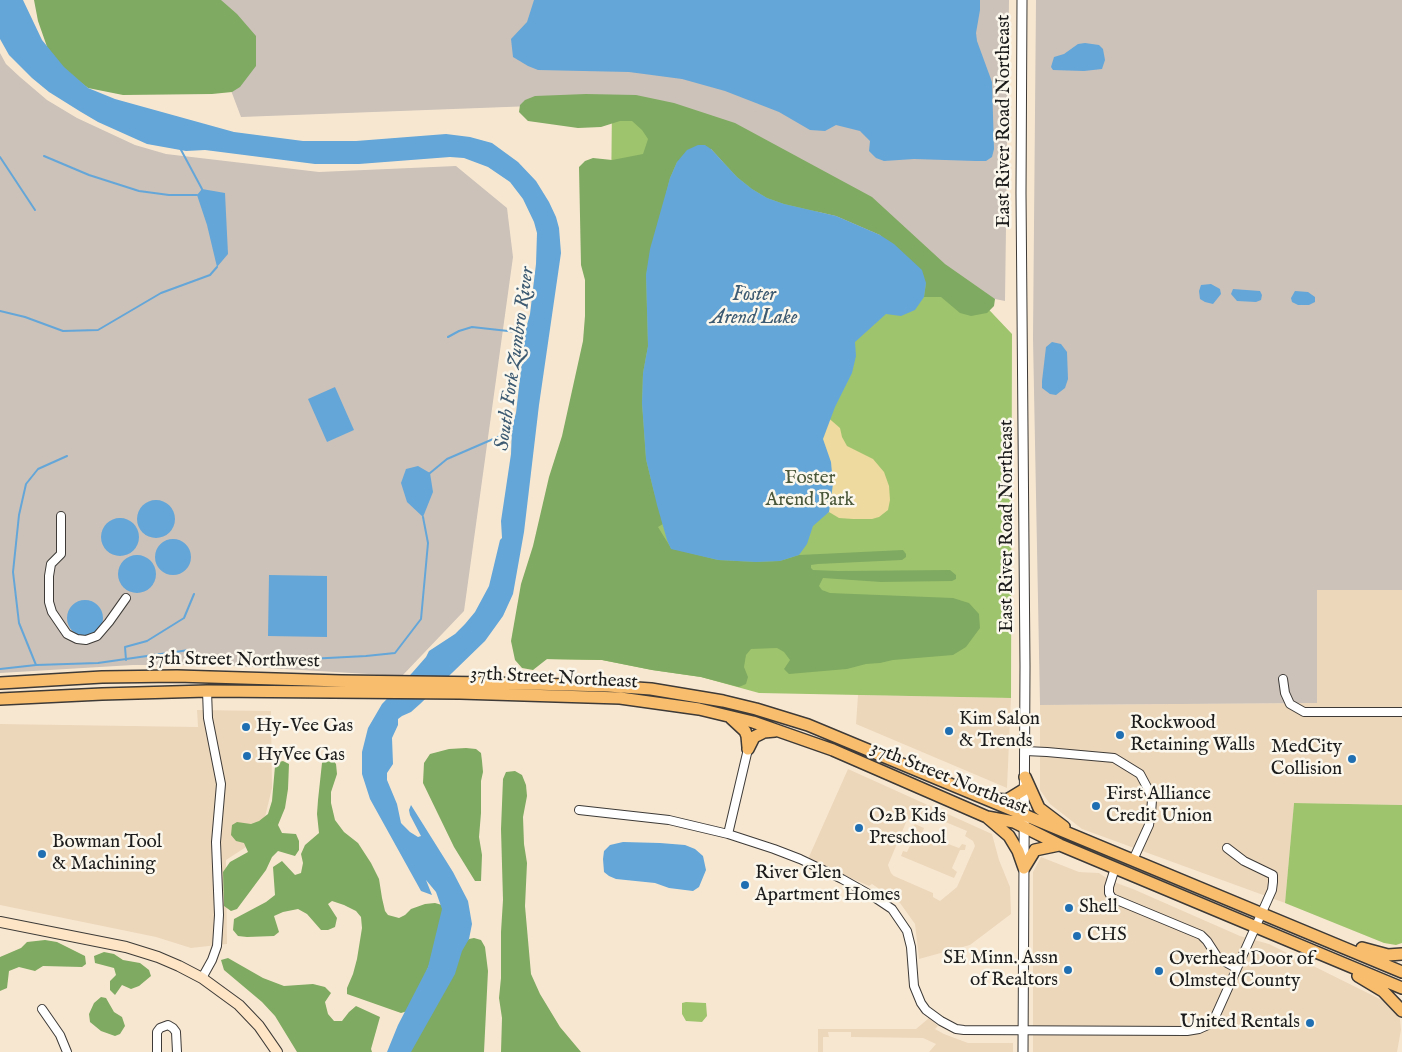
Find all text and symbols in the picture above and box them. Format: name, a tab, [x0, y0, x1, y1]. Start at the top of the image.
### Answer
street label: East River Road Northeast	[994, 14, 1016, 228]
water label: South Fork Zumbro River	[491, 266, 541, 452]
water label: Foster Arend Lake	[711, 284, 797, 331]
street label: East River Road Northeast	[997, 419, 1019, 633]
park label: Foster Arend Park	[765, 468, 855, 512]
street label: 37th Street Northwest	[148, 648, 320, 674]
street label: 37th Street Northeast	[470, 663, 638, 695]
place label: Kim Salon & Trends	[959, 709, 1040, 753]
place label: Rockwood Retaining Walls	[1130, 713, 1255, 757]
place label: Hy-Vee Gas	[256, 716, 353, 738]
marker: Hy-Vee Gas	[240, 721, 252, 733]
marker: Kim Salon & Trends	[943, 725, 955, 737]
marker: Rockwood Retaining Walls	[1114, 729, 1126, 741]
street label: 37th Street Northeast	[867, 737, 1031, 821]
place label: MedCity Collision	[1271, 737, 1342, 781]
place label: HyVee Gas	[257, 745, 345, 767]
marker: HyVee Gas	[241, 750, 253, 762]
marker: MedCity Collision	[1346, 753, 1358, 765]
place label: First Alliance Credit Union	[1106, 784, 1212, 828]
marker: First Alliance Credit Union	[1090, 800, 1102, 812]
place label: O2B Kids Preschool	[869, 806, 946, 850]
marker: O2B Kids Preschool	[853, 822, 865, 834]
place label: Bowman Tool & Machining	[52, 832, 162, 876]
marker: Bowman Tool & Machining	[36, 848, 48, 860]
place label: River Glen Apartment Homes	[755, 863, 900, 907]
marker: River Glen Apartment Homes	[739, 879, 751, 891]
place label: Shell	[1079, 897, 1118, 919]
marker: Shell	[1063, 902, 1075, 914]
place label: CHS	[1087, 925, 1127, 947]
marker: CHS	[1071, 930, 1083, 942]
place label: SE Minn. Assn of Realtors	[943, 948, 1058, 992]
place label: Overhead Door of Olmsted County	[1169, 949, 1314, 993]
marker: SE Minn. Assn of Realtors	[1062, 964, 1074, 976]
marker: Overhead Door of Olmsted County	[1153, 965, 1165, 977]
place label: United Rentals	[1180, 1012, 1300, 1034]
marker: United Rentals	[1304, 1017, 1316, 1029]

